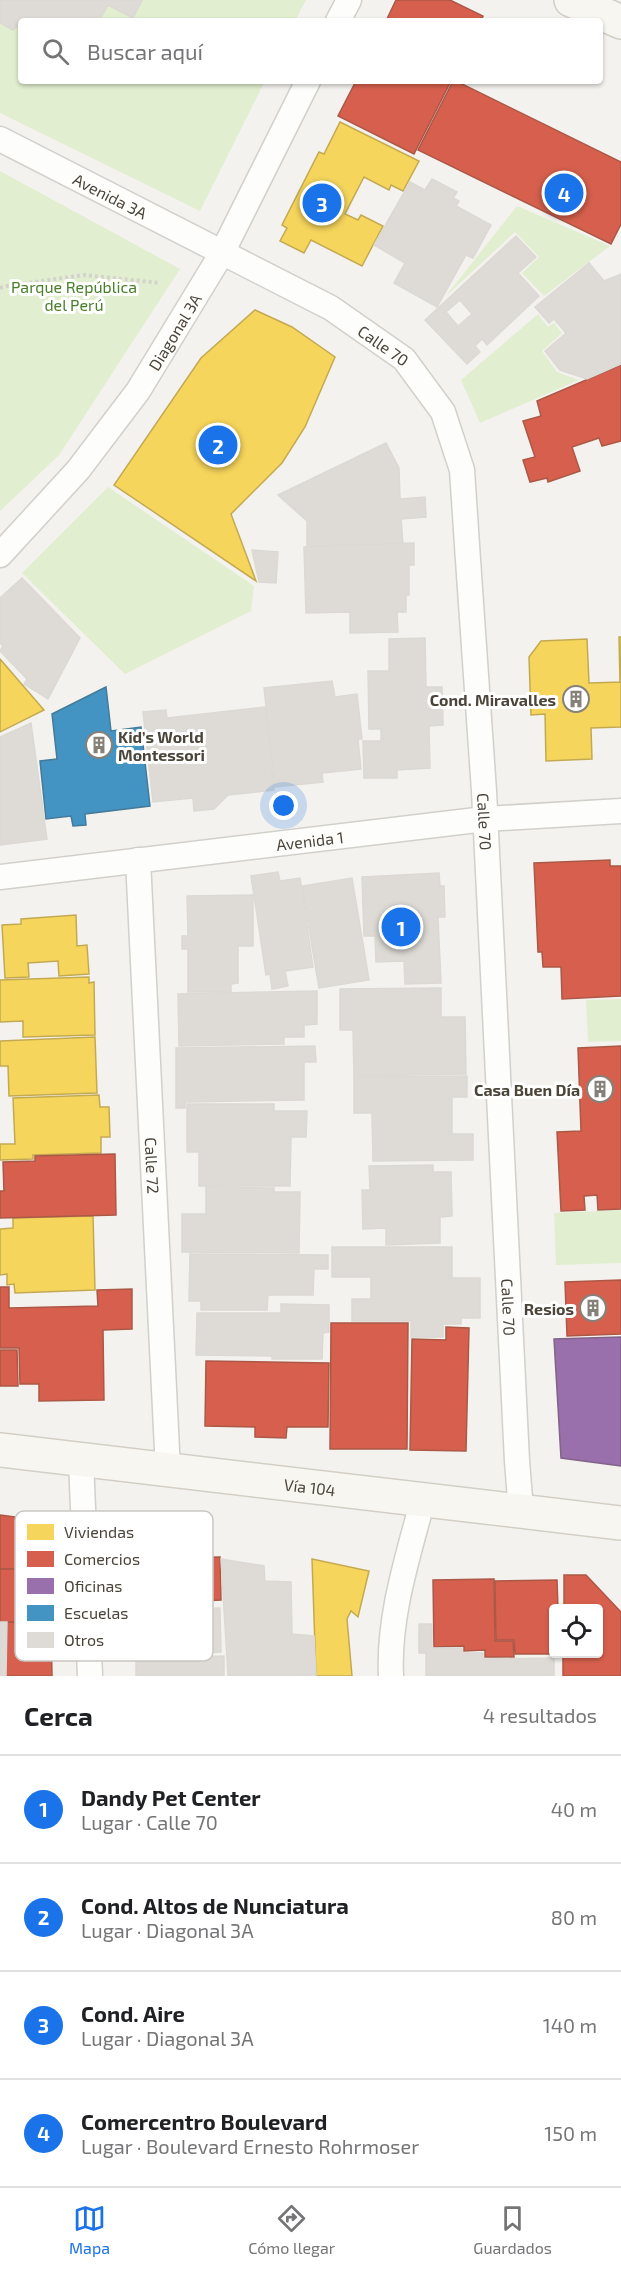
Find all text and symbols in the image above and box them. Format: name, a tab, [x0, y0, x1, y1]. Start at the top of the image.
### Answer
search box	[18, 18, 603, 84]
icon: search	[39, 35, 72, 68]
text: Buscar aquí	[87, 38, 203, 64]
street label: Avenida 3A	[70, 169, 151, 222]
pin: 4	[544, 170, 584, 216]
pin: 3	[302, 180, 342, 226]
park label: Parque República del Perú	[11, 277, 137, 314]
street label: Diagonal 3A	[144, 290, 205, 373]
street label: Calle 70	[355, 321, 413, 369]
pin: 2	[198, 422, 238, 468]
building icon: Cond. Miravalles	[561, 684, 591, 714]
place label: Cond. Miravalles	[430, 690, 556, 709]
place label: Kid’s World Montessori	[118, 727, 205, 764]
building icon: Kid’s World Montessori	[84, 730, 114, 760]
your location	[269, 791, 298, 820]
street label: Calle 70	[475, 793, 496, 851]
street label: Avenida 1	[275, 826, 345, 853]
pin: 1	[382, 904, 420, 950]
building icon: Casa Buen Día	[585, 1074, 615, 1104]
place label: Casa Buen Día	[474, 1080, 580, 1099]
street label: Calle 72	[142, 1137, 164, 1194]
street label: Calle 70	[499, 1278, 520, 1336]
building icon: Resios	[578, 1293, 608, 1323]
place label: Resios	[524, 1299, 574, 1318]
street label: Vía 104	[283, 1474, 337, 1499]
legend	[15, 1511, 213, 1661]
text: Viviendas	[64, 1522, 134, 1541]
text: Comercios	[64, 1549, 140, 1568]
text: Oficinas	[64, 1576, 122, 1595]
text: Escuelas	[64, 1603, 128, 1622]
map controls	[549, 1604, 603, 1658]
button: locate	[549, 1604, 603, 1658]
text: Otros	[64, 1630, 104, 1649]
text: Cerca	[24, 1700, 93, 1731]
text: 4 resultados	[483, 1703, 597, 1727]
text: Dandy Pet Center	[81, 1784, 261, 1810]
text: 1	[39, 1797, 48, 1821]
text: 40 m	[551, 1797, 597, 1821]
text: Lugar · Calle 70	[81, 1810, 218, 1834]
text: Cond. Altos de Nunciatura	[81, 1892, 349, 1918]
text: 2	[38, 1905, 49, 1929]
text: 80 m	[551, 1905, 597, 1929]
text: Lugar · Diagonal 3A	[81, 1918, 254, 1942]
text: Cond. Aire	[81, 2000, 185, 2026]
text: 3	[38, 2013, 49, 2037]
text: 140 m	[543, 2013, 597, 2037]
text: Lugar · Diagonal 3A	[81, 2026, 254, 2050]
text: Comercentro Boulevard	[81, 2108, 327, 2134]
text: 4	[37, 2121, 50, 2145]
text: 150 m	[544, 2121, 597, 2145]
text: Lugar · Boulevard Ernesto Rohrmoser	[81, 2134, 419, 2158]
tab: Mapa	[69, 2202, 110, 2257]
tab: Cómo llegar	[248, 2202, 335, 2257]
tab: Guardados	[473, 2202, 552, 2257]

